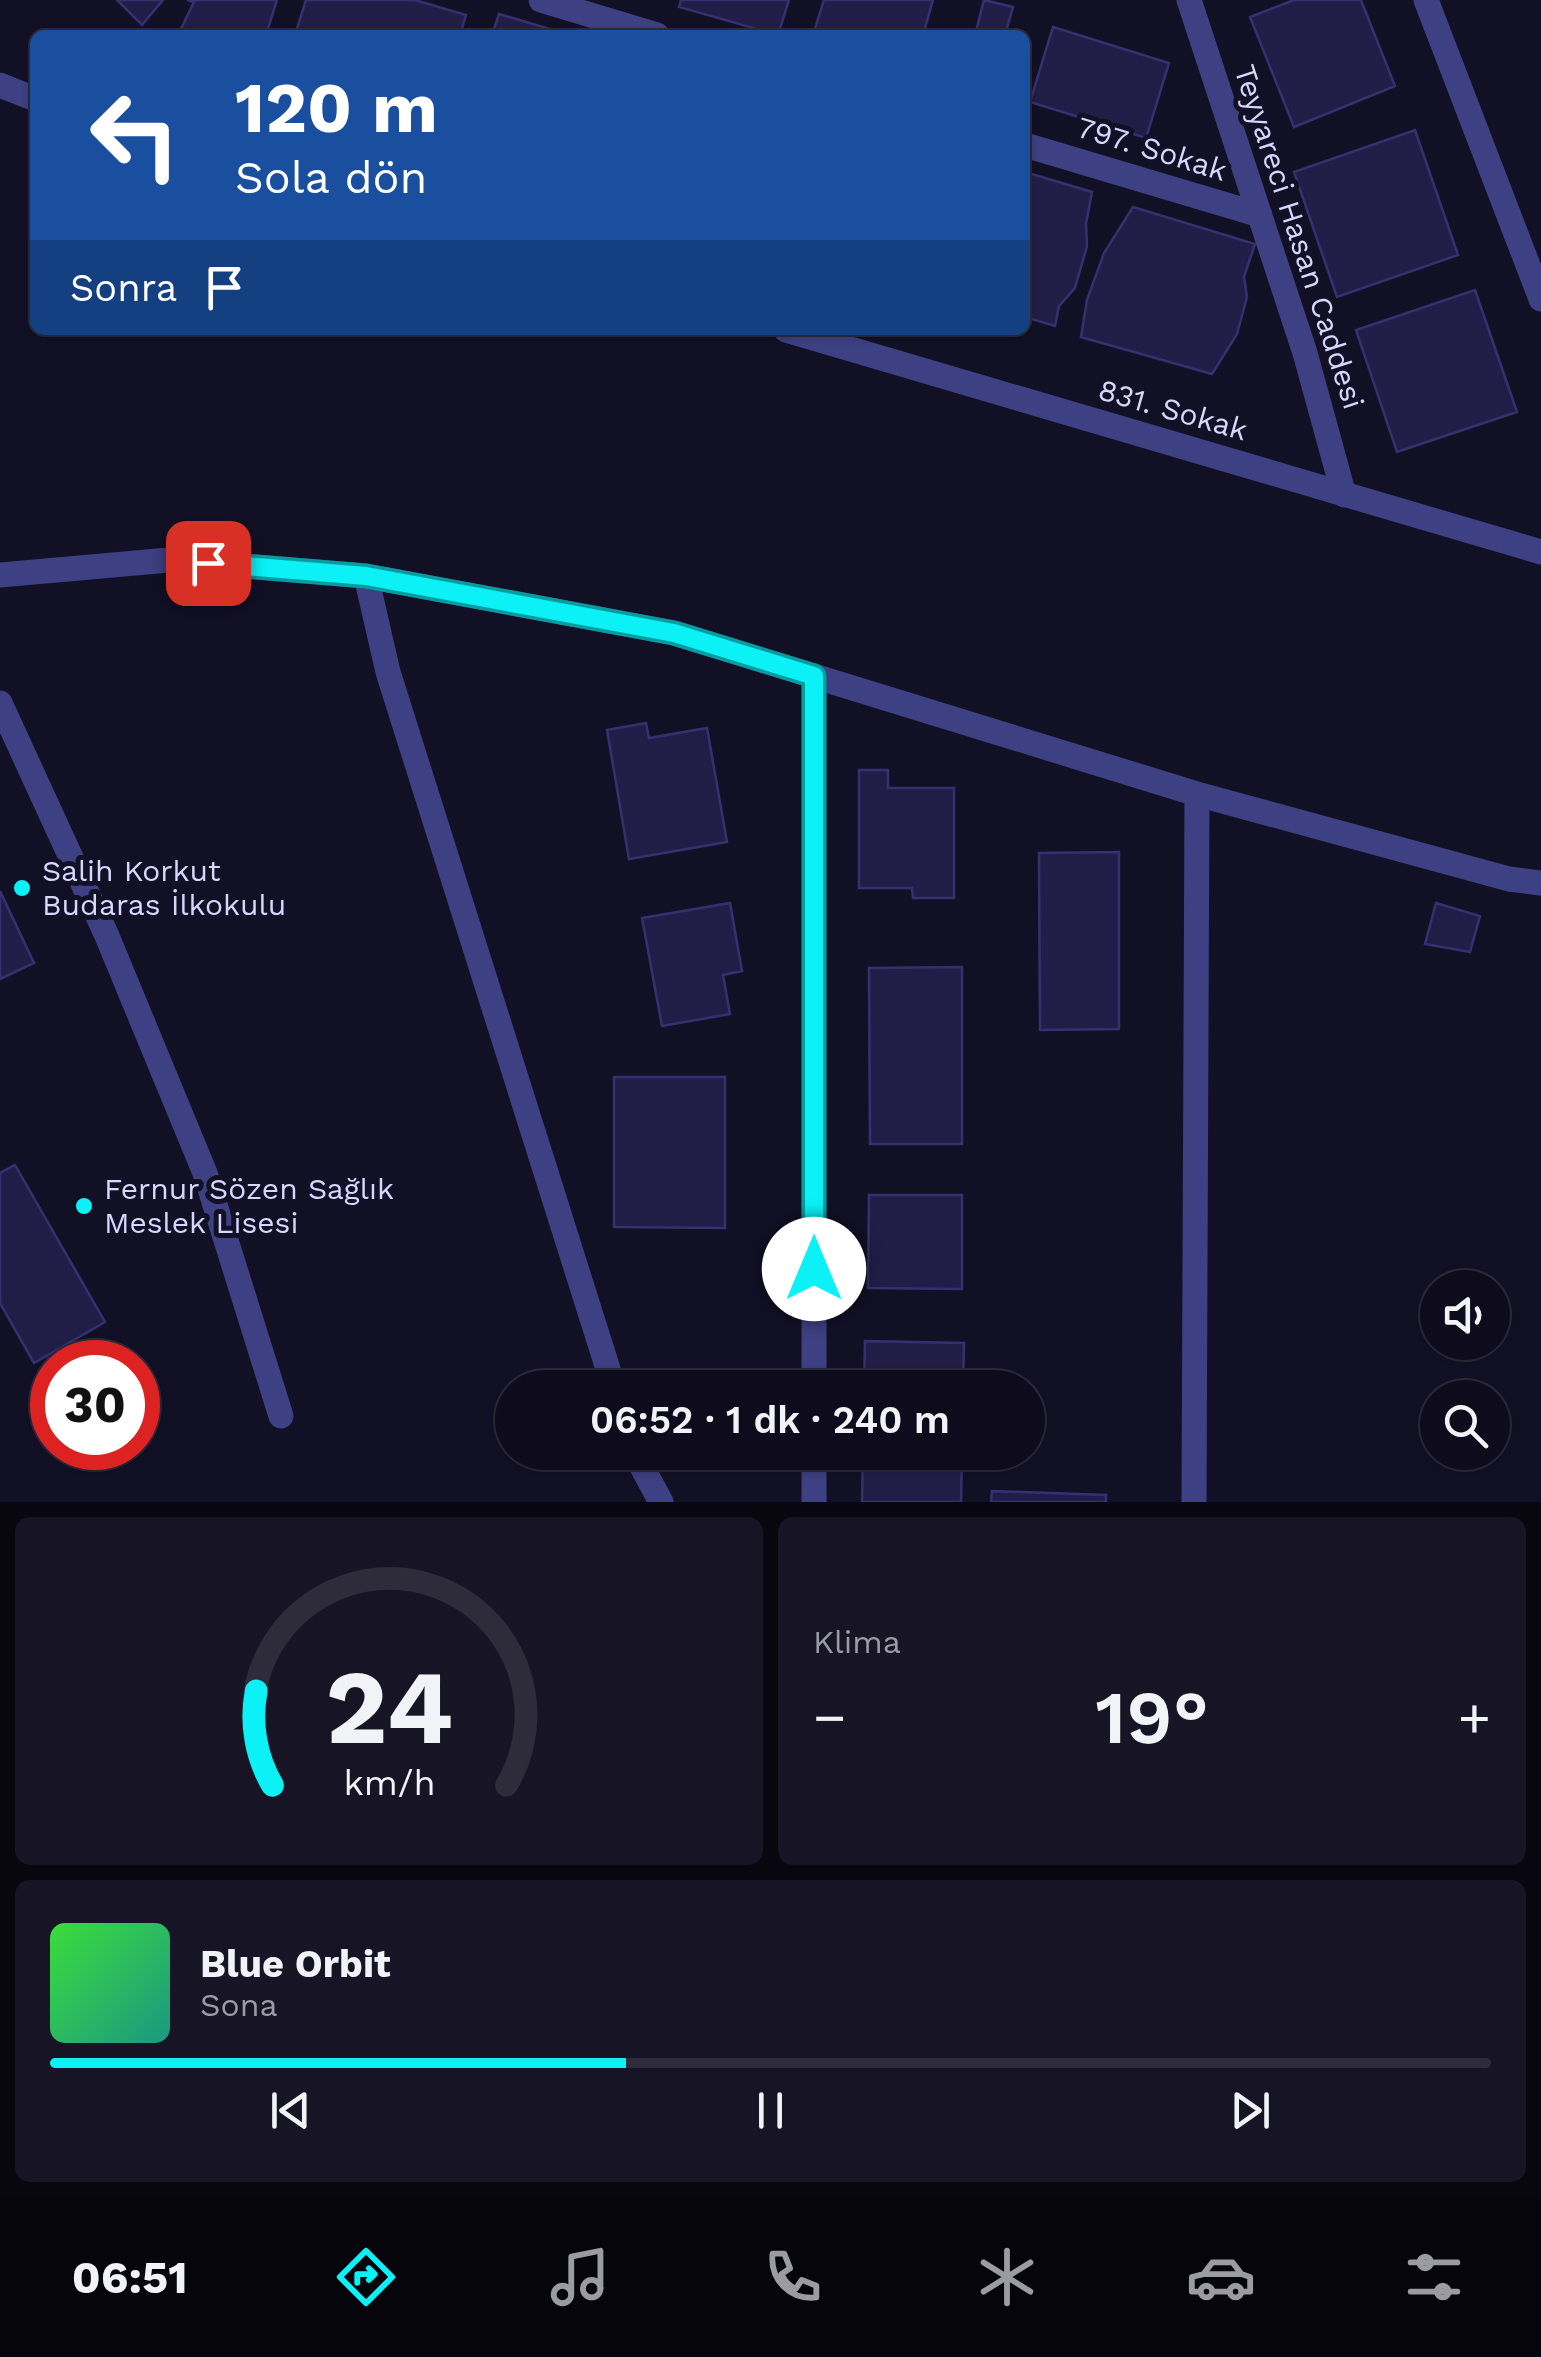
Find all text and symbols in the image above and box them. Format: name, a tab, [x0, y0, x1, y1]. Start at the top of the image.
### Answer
street label: Teyyareci Hasan Caddesi	[1227, 60, 1372, 413]
text: 120 m	[235, 67, 438, 149]
icon: left	[70, 70, 200, 200]
street label: 797. Sokak	[1073, 109, 1231, 188]
text: Sola dön	[235, 151, 427, 204]
icon: arrive	[197, 260, 252, 315]
text: Sonra	[70, 266, 177, 310]
street label: 831. Sokak	[1095, 372, 1252, 447]
pin	[166, 521, 251, 606]
icon: arrive	[181, 536, 236, 591]
place label: Salih Korkut Budaras İlkokulu	[42, 853, 286, 922]
marker: Salih Korkut Budaras İlkokulu	[11, 877, 33, 899]
place label: Fernur Sözen Sağlık Meslek Lisesi	[104, 1171, 394, 1240]
marker: Fernur Sözen Sağlık Meslek Lisesi	[73, 1195, 95, 1217]
position arrow	[762, 1217, 866, 1321]
map controls	[1420, 1270, 1510, 1470]
button: sound	[1420, 1270, 1510, 1360]
speed limit sign: 30	[30, 1340, 160, 1470]
button: search	[1420, 1380, 1510, 1470]
text: 06:52 · 1 dk · 240 m	[590, 1398, 950, 1442]
text: Klima	[813, 1623, 901, 1661]
text: 24	[325, 1646, 453, 1768]
text: 19°	[1095, 1673, 1209, 1761]
text: −	[813, 1685, 846, 1749]
text: +	[1458, 1685, 1491, 1749]
text: km/h	[343, 1762, 435, 1804]
text: Blue Orbit	[200, 1942, 391, 1986]
text: Sona	[200, 1986, 278, 2024]
icon: previous	[263, 2083, 318, 2138]
icon: pause	[743, 2083, 798, 2138]
icon: next	[1223, 2083, 1278, 2138]
icon: directions	[331, 2242, 401, 2312]
icon: music	[545, 2242, 615, 2312]
icon: phone	[758, 2242, 828, 2312]
icon: climate	[972, 2242, 1042, 2312]
icon: car	[1186, 2242, 1256, 2312]
icon: filters	[1399, 2242, 1469, 2312]
text: 06:51	[72, 2251, 188, 2304]

